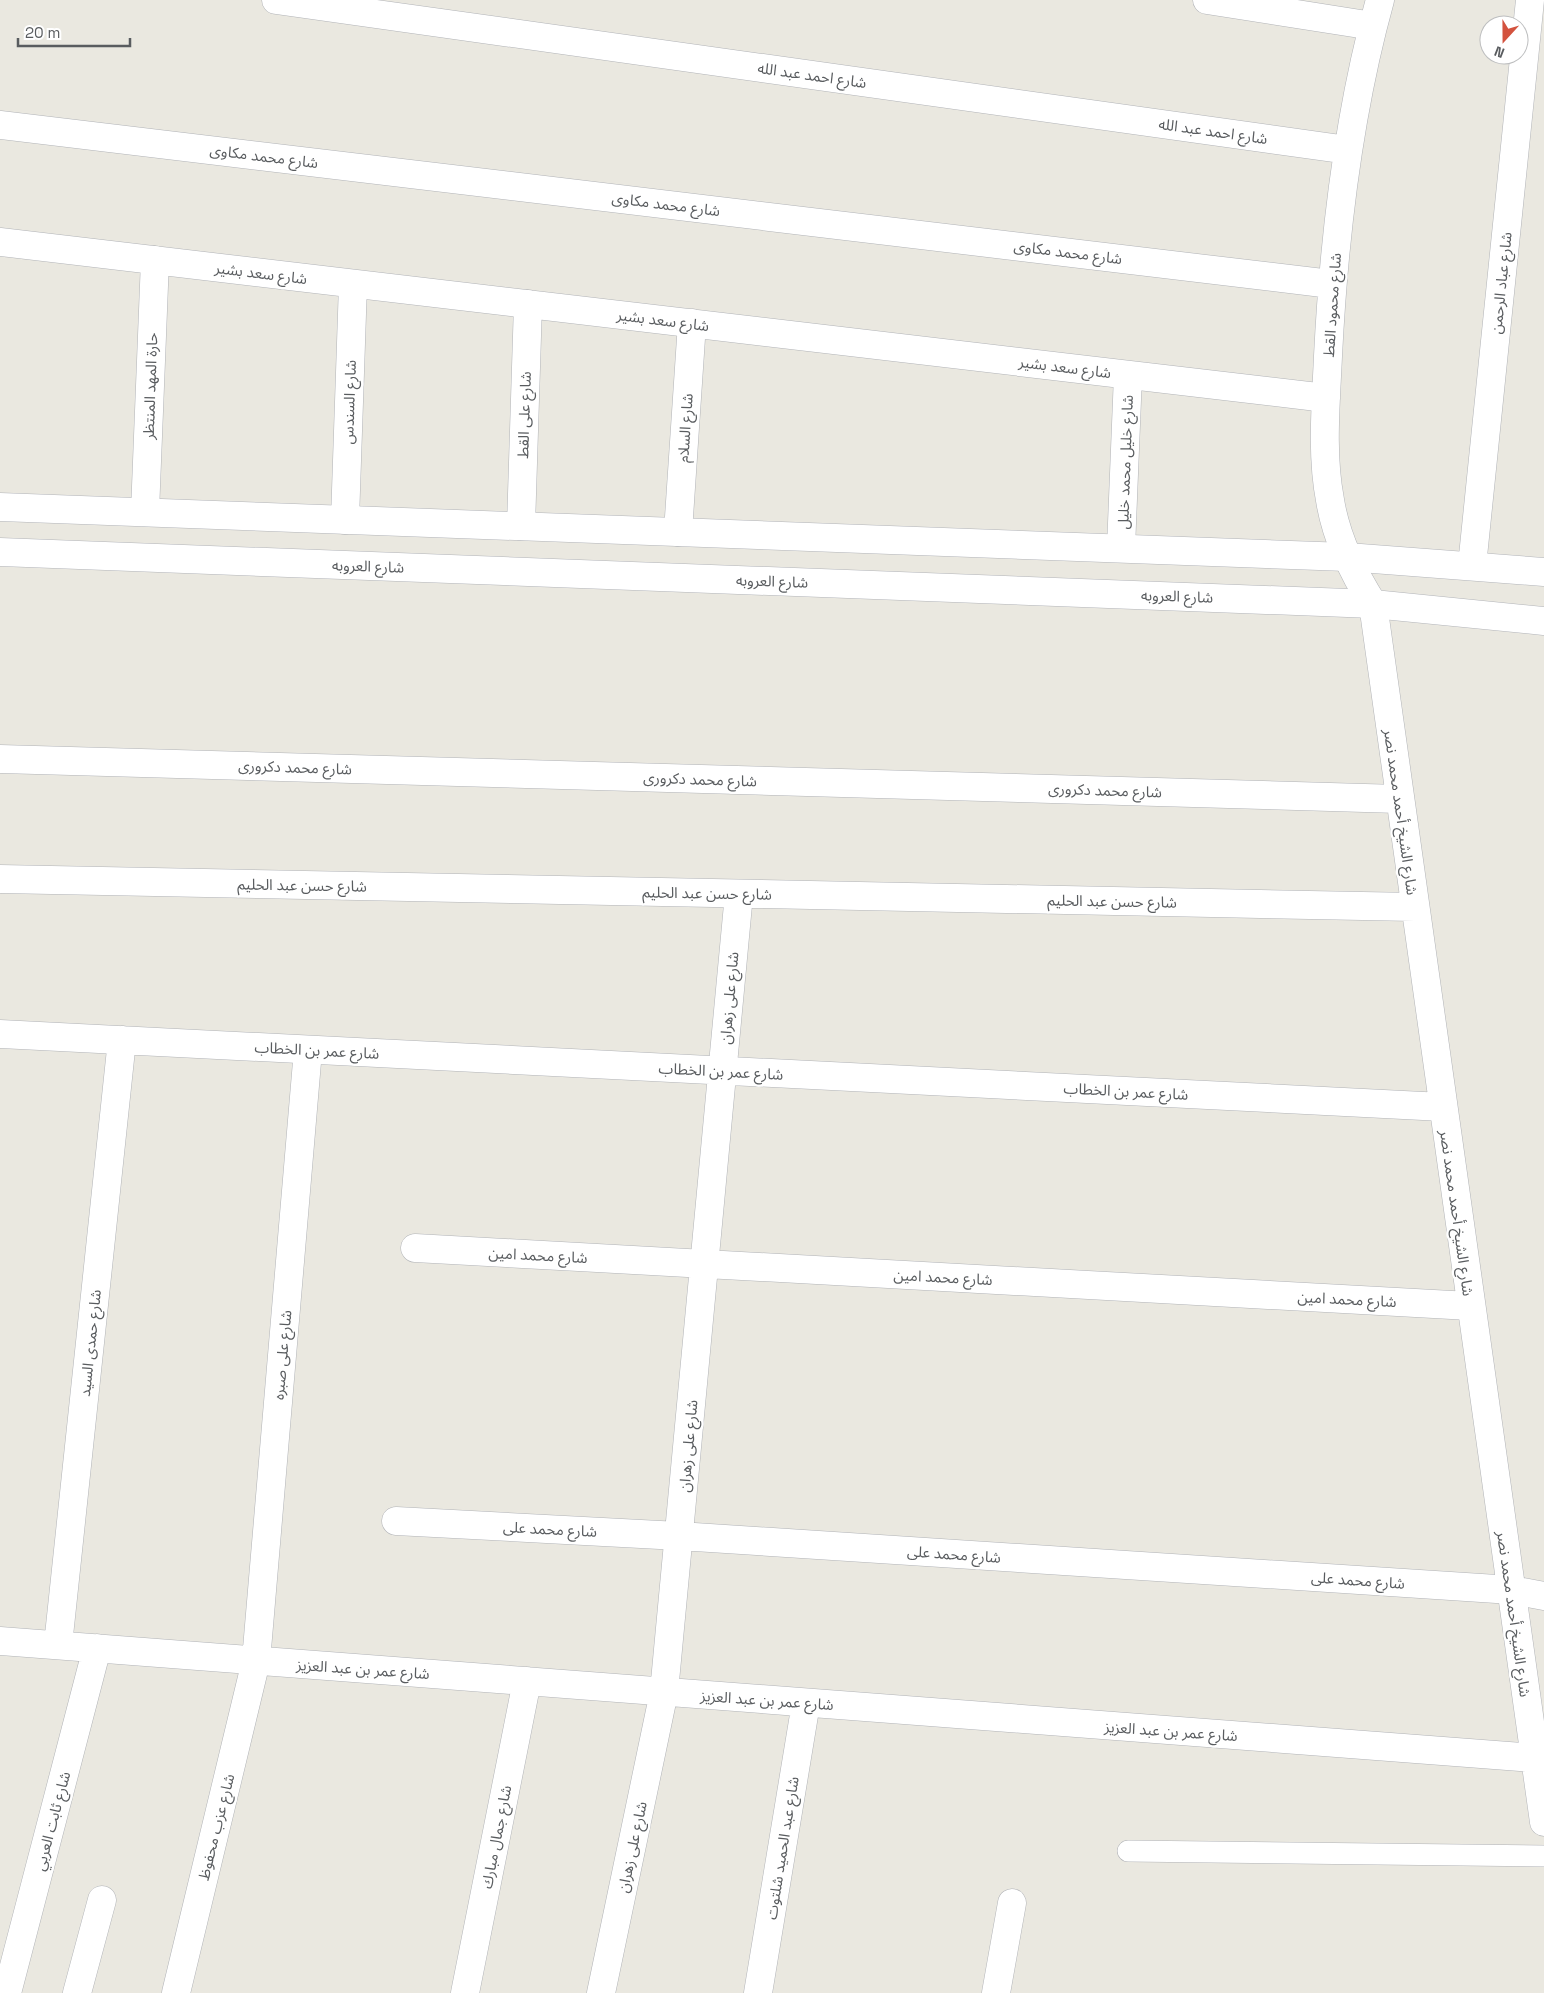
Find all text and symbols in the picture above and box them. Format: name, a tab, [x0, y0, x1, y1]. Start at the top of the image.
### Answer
scale bar	[18, 15, 130, 47]
north arrow	[1479, 15, 1529, 65]
text: 20 m	[25, 23, 60, 42]
text: N	[1492, 42, 1507, 62]
street label: شارع احمد عبد الله	[756, 58, 868, 95]
street label: شارع احمد عبد الله	[1157, 114, 1269, 151]
street label: شارع محمد مكاوى	[208, 140, 319, 175]
street label: شارع محمد مكاوى	[610, 188, 721, 223]
street label: شارع عباد الرحمن	[1486, 231, 1519, 335]
street label: شارع محمد مكاوى	[1012, 236, 1123, 271]
street label: شارع محمود القط	[1319, 252, 1348, 358]
street label: شارع سعد بشير	[212, 258, 308, 291]
street label: شارع سعد بشير	[614, 305, 710, 338]
street label: حارة المهد المنتظر	[139, 332, 161, 441]
street label: شارع سعد بشير	[1016, 352, 1112, 385]
street label: شارع السندس	[338, 359, 363, 445]
street label: شارع على القط	[513, 371, 538, 459]
street label: شارع السلام	[673, 392, 700, 464]
street label: شارع خليل محمد خليل	[1113, 394, 1140, 530]
street label: شارع العروبه	[331, 555, 405, 580]
street label: شارع العروبه	[735, 570, 809, 595]
street label: شارع العروبه	[1140, 585, 1214, 610]
street label: شارع الشيخ أحمد محمد نصر	[1377, 727, 1422, 897]
street label: شارع محمد دكرورى	[238, 756, 352, 781]
street label: شارع محمد دكرورى	[643, 768, 757, 793]
street label: شارع محمد دكرورى	[1048, 779, 1162, 804]
street label: شارع حسن عبد الحليم	[237, 874, 367, 899]
street label: شارع حسن عبد الحليم	[642, 882, 772, 907]
street label: شارع حسن عبد الحليم	[1047, 890, 1177, 915]
street label: شارع على زهران	[715, 951, 746, 1045]
street label: شارع عمر بن الخطاب	[254, 1037, 380, 1066]
street label: شارع عمر بن الخطاب	[658, 1058, 784, 1087]
street label: شارع عمر بن الخطاب	[1063, 1078, 1189, 1107]
street label: شارع الشيخ أحمد محمد نصر	[1433, 1128, 1478, 1298]
street label: شارع محمد امين	[488, 1243, 588, 1270]
street label: شارع محمد امين	[893, 1265, 993, 1292]
street label: شارع محمد امين	[1297, 1287, 1397, 1314]
street label: شارع حمدى السيد	[75, 1288, 108, 1398]
street label: شارع على صبره	[269, 1309, 298, 1401]
street label: شارع على زهران	[674, 1399, 705, 1493]
street label: شارع محمد على	[502, 1517, 598, 1544]
street label: شارع الشيخ أحمد محمد نصر	[1490, 1529, 1535, 1699]
street label: شارع محمد على	[906, 1541, 1002, 1570]
street label: شارع محمد على	[1310, 1567, 1406, 1596]
street label: شارع عمر بن عبد العزيز	[294, 1655, 431, 1686]
street label: شارع عمر بن عبد العزيز	[698, 1686, 835, 1717]
street label: شارع عمر بن عبد العزيز	[1102, 1717, 1239, 1748]
street label: شارع ثابت العربي	[30, 1769, 77, 1874]
street label: شارع عزب محفوظ	[194, 1772, 241, 1883]
street label: شارع عبد الحميد شلتوت	[761, 1775, 806, 1921]
street label: شارع جمال مبارك	[477, 1783, 518, 1891]
street label: شارع على زهران	[613, 1799, 654, 1895]

